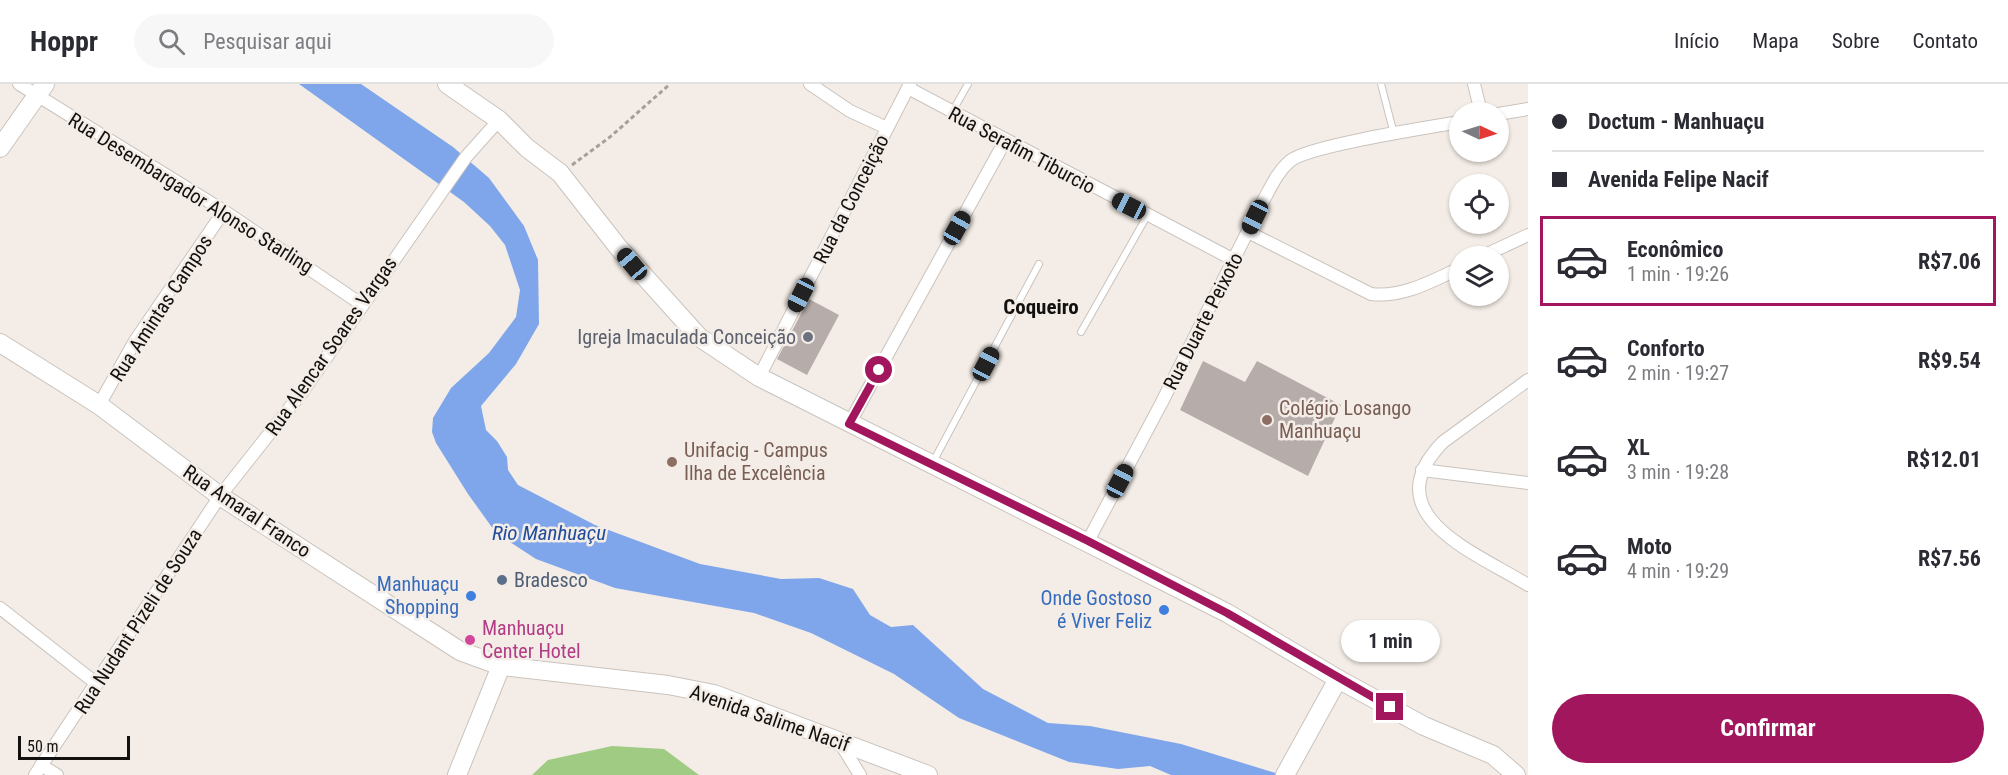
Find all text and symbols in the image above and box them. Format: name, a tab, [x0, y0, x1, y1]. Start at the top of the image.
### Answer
search box	[134, 14, 554, 68]
text: Hoppr	[30, 25, 98, 58]
icon: search	[155, 25, 188, 58]
text: Pesquisar aqui	[203, 29, 332, 54]
text: Início	[1674, 29, 1719, 53]
text: Mapa	[1752, 29, 1799, 53]
text: Sobre	[1832, 29, 1880, 53]
text: Contato	[1913, 29, 1978, 53]
street label: Rua Serafim Tiburcio	[944, 101, 1100, 199]
north arrow	[1449, 102, 1509, 162]
map controls	[1449, 102, 1509, 306]
street label: Rua Desembargador Alonso Starling	[64, 107, 318, 279]
text: Doctum - Manhuaçu	[1588, 109, 1764, 134]
street label: Rua da Conceição	[808, 130, 894, 268]
text: Avenida Felipe Nacif	[1588, 167, 1769, 192]
button: locate	[1449, 174, 1509, 234]
car	[1109, 190, 1149, 222]
car	[1239, 197, 1271, 237]
car	[940, 208, 974, 248]
street label: Rua Amintas Campos	[105, 230, 217, 386]
icon: car	[1555, 234, 1609, 288]
text: Econômico	[1627, 237, 1723, 262]
car	[614, 244, 650, 284]
button: layers	[1449, 246, 1509, 306]
street label: Rua Duarte Peixoto	[1158, 248, 1248, 394]
text: R$7.06	[1918, 249, 1981, 274]
street label: Rua Alencar Soares Vargas	[260, 252, 402, 440]
text: 1 min · 19:26	[1627, 262, 1729, 286]
car	[785, 275, 817, 315]
district label: Coqueiro	[1003, 295, 1079, 319]
place label: Igreja Imaculada Conceição	[577, 325, 796, 349]
marker: Igreja Imaculada Conceição	[801, 330, 815, 344]
icon: car	[1555, 333, 1609, 387]
text: Conforto	[1627, 336, 1705, 361]
car	[970, 344, 1002, 384]
text: R$9.54	[1918, 348, 1981, 373]
route start	[865, 356, 892, 383]
text: 2 min · 19:27	[1627, 361, 1729, 385]
place label: Colégio Losango Manhuaçu	[1279, 396, 1411, 443]
marker: Colégio Losango Manhuaçu	[1260, 413, 1274, 427]
icon: car	[1555, 432, 1609, 486]
text: XL	[1627, 435, 1650, 460]
place label: Unifacig - Campus Ilha de Excelência	[684, 438, 828, 485]
text: R$12.01	[1907, 447, 1981, 472]
marker: Unifacig - Campus Ilha de Excelência	[665, 455, 679, 469]
street label: Rua Amaral Franco	[179, 459, 315, 563]
text: 3 min · 19:28	[1627, 460, 1729, 484]
car	[1104, 461, 1136, 501]
water label: Rio Manhuaçu	[492, 521, 606, 545]
street label: Rua Nudant Pizeli de Souza	[69, 524, 207, 718]
icon: car	[1555, 531, 1609, 585]
text: Moto	[1627, 534, 1672, 559]
text: R$7.56	[1918, 546, 1981, 571]
text: 4 min · 19:29	[1627, 559, 1729, 583]
place label: Bradesco	[514, 568, 588, 592]
place label: Manhuaçu Shopping	[377, 572, 459, 619]
marker: Bradesco	[495, 573, 509, 587]
place label: Onde Gostoso é Viver Feliz	[1041, 586, 1152, 633]
marker: Manhuaçu Shopping	[464, 589, 478, 603]
marker: Onde Gostoso é Viver Feliz	[1157, 603, 1171, 617]
place label: Manhuaçu Center Hotel	[482, 616, 581, 663]
callout: 1 min	[1340, 620, 1440, 662]
text: 1 min	[1368, 629, 1413, 653]
marker: Manhuaçu Center Hotel	[463, 633, 477, 647]
street label: Avenida Salime Nacif	[687, 679, 854, 757]
route end	[1376, 693, 1403, 720]
button: Confirmar	[1552, 694, 1984, 763]
scale bar	[18, 733, 130, 760]
text: 50 m	[27, 737, 59, 756]

